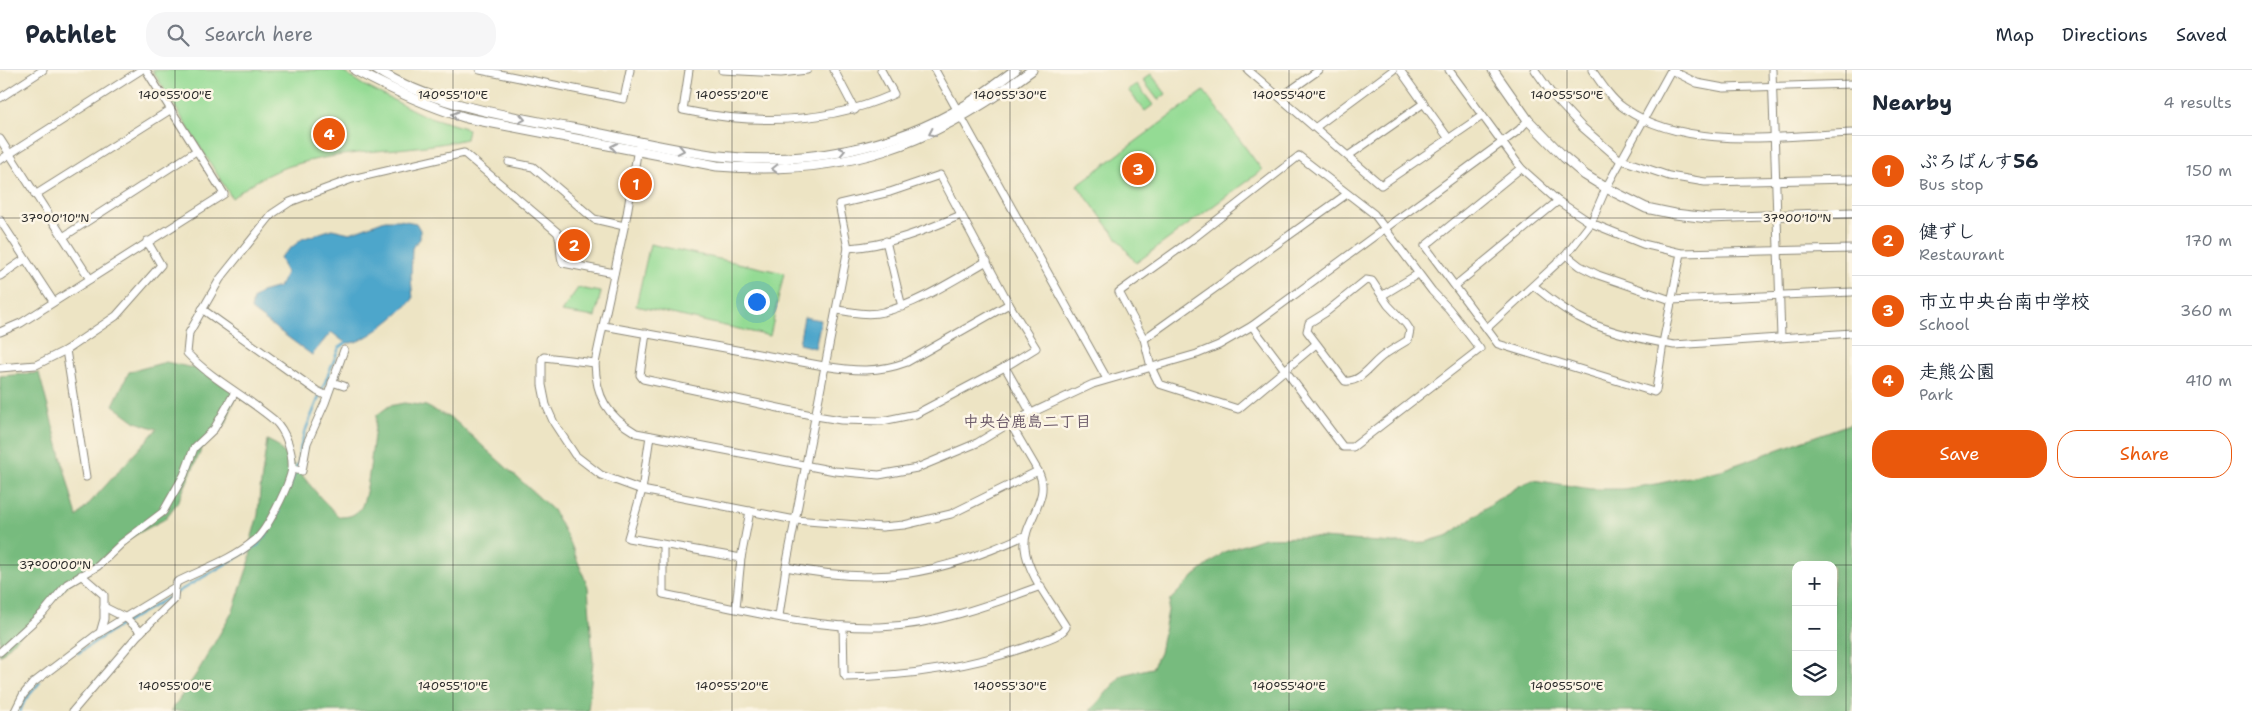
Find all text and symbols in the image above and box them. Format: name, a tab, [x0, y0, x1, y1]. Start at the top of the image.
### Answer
search box	[146, 12, 496, 57]
text: Pathlet	[25, 19, 116, 51]
icon: search	[164, 21, 192, 49]
text: Search here	[204, 22, 313, 47]
text: Map	[1996, 23, 2034, 47]
text: Directions	[2062, 23, 2148, 47]
text: Saved	[2176, 23, 2227, 47]
text: 140°55'00"E	[138, 87, 212, 103]
text: 140°55'10"E	[418, 87, 488, 103]
text: 140°55'20"E	[695, 87, 769, 103]
text: 140°55'30"E	[973, 87, 1047, 103]
text: 140°55'40"E	[1252, 87, 1326, 103]
text: 140°55'50"E	[1531, 87, 1603, 103]
text: Nearby	[1872, 89, 1952, 117]
text: 4 results	[2163, 92, 2232, 113]
one-way arrow	[451, 110, 460, 120]
one-way arrow	[517, 113, 526, 123]
pin: 4	[313, 115, 345, 153]
one-way arrow	[928, 126, 937, 137]
one-way arrow	[610, 142, 619, 153]
one-way arrow	[677, 144, 686, 154]
one-way arrow	[838, 146, 847, 157]
text: ぷろばんす56	[1919, 149, 2038, 174]
pin: 3	[1122, 150, 1154, 188]
text: 1	[1884, 160, 1892, 181]
text: 150 m	[2185, 160, 2232, 181]
one-way arrow	[771, 164, 778, 174]
pin: 1	[620, 165, 652, 203]
text: Bus stop	[1919, 174, 1984, 195]
text: 37°00'10"N	[21, 210, 89, 226]
text: 37°00'10"N	[1763, 210, 1831, 226]
text: 健ずし	[1919, 219, 1976, 244]
pin: 2	[558, 226, 590, 264]
text: 2	[1882, 230, 1894, 251]
text: 170 m	[2185, 230, 2232, 251]
text: Restaurant	[1919, 244, 2005, 265]
your location	[744, 289, 770, 315]
text: 市立中央台南中学校	[1919, 289, 2090, 314]
text: 3	[1882, 300, 1894, 321]
text: 360 m	[2180, 300, 2232, 321]
text: School	[1919, 314, 1969, 335]
text: 走熊公園	[1919, 359, 1995, 384]
text: 4	[1882, 370, 1894, 391]
text: 410 m	[2185, 370, 2232, 391]
text: Park	[1919, 384, 1953, 405]
district label: 中央台鹿島二丁目	[963, 411, 1091, 432]
button: Save	[1872, 430, 2047, 478]
button: Share	[2057, 430, 2232, 478]
text: 37°00'00"N	[19, 557, 91, 573]
map controls	[1792, 561, 1837, 696]
button: +	[1792, 561, 1837, 606]
button: −	[1792, 606, 1837, 651]
button: layers	[1792, 651, 1837, 696]
text: 140°55'00"E	[138, 678, 212, 694]
text: 140°55'10"E	[418, 678, 488, 694]
text: 140°55'20"E	[695, 678, 769, 694]
text: 140°55'30"E	[973, 678, 1047, 694]
text: 140°55'40"E	[1252, 678, 1326, 694]
text: 140°55'50"E	[1531, 678, 1603, 694]

